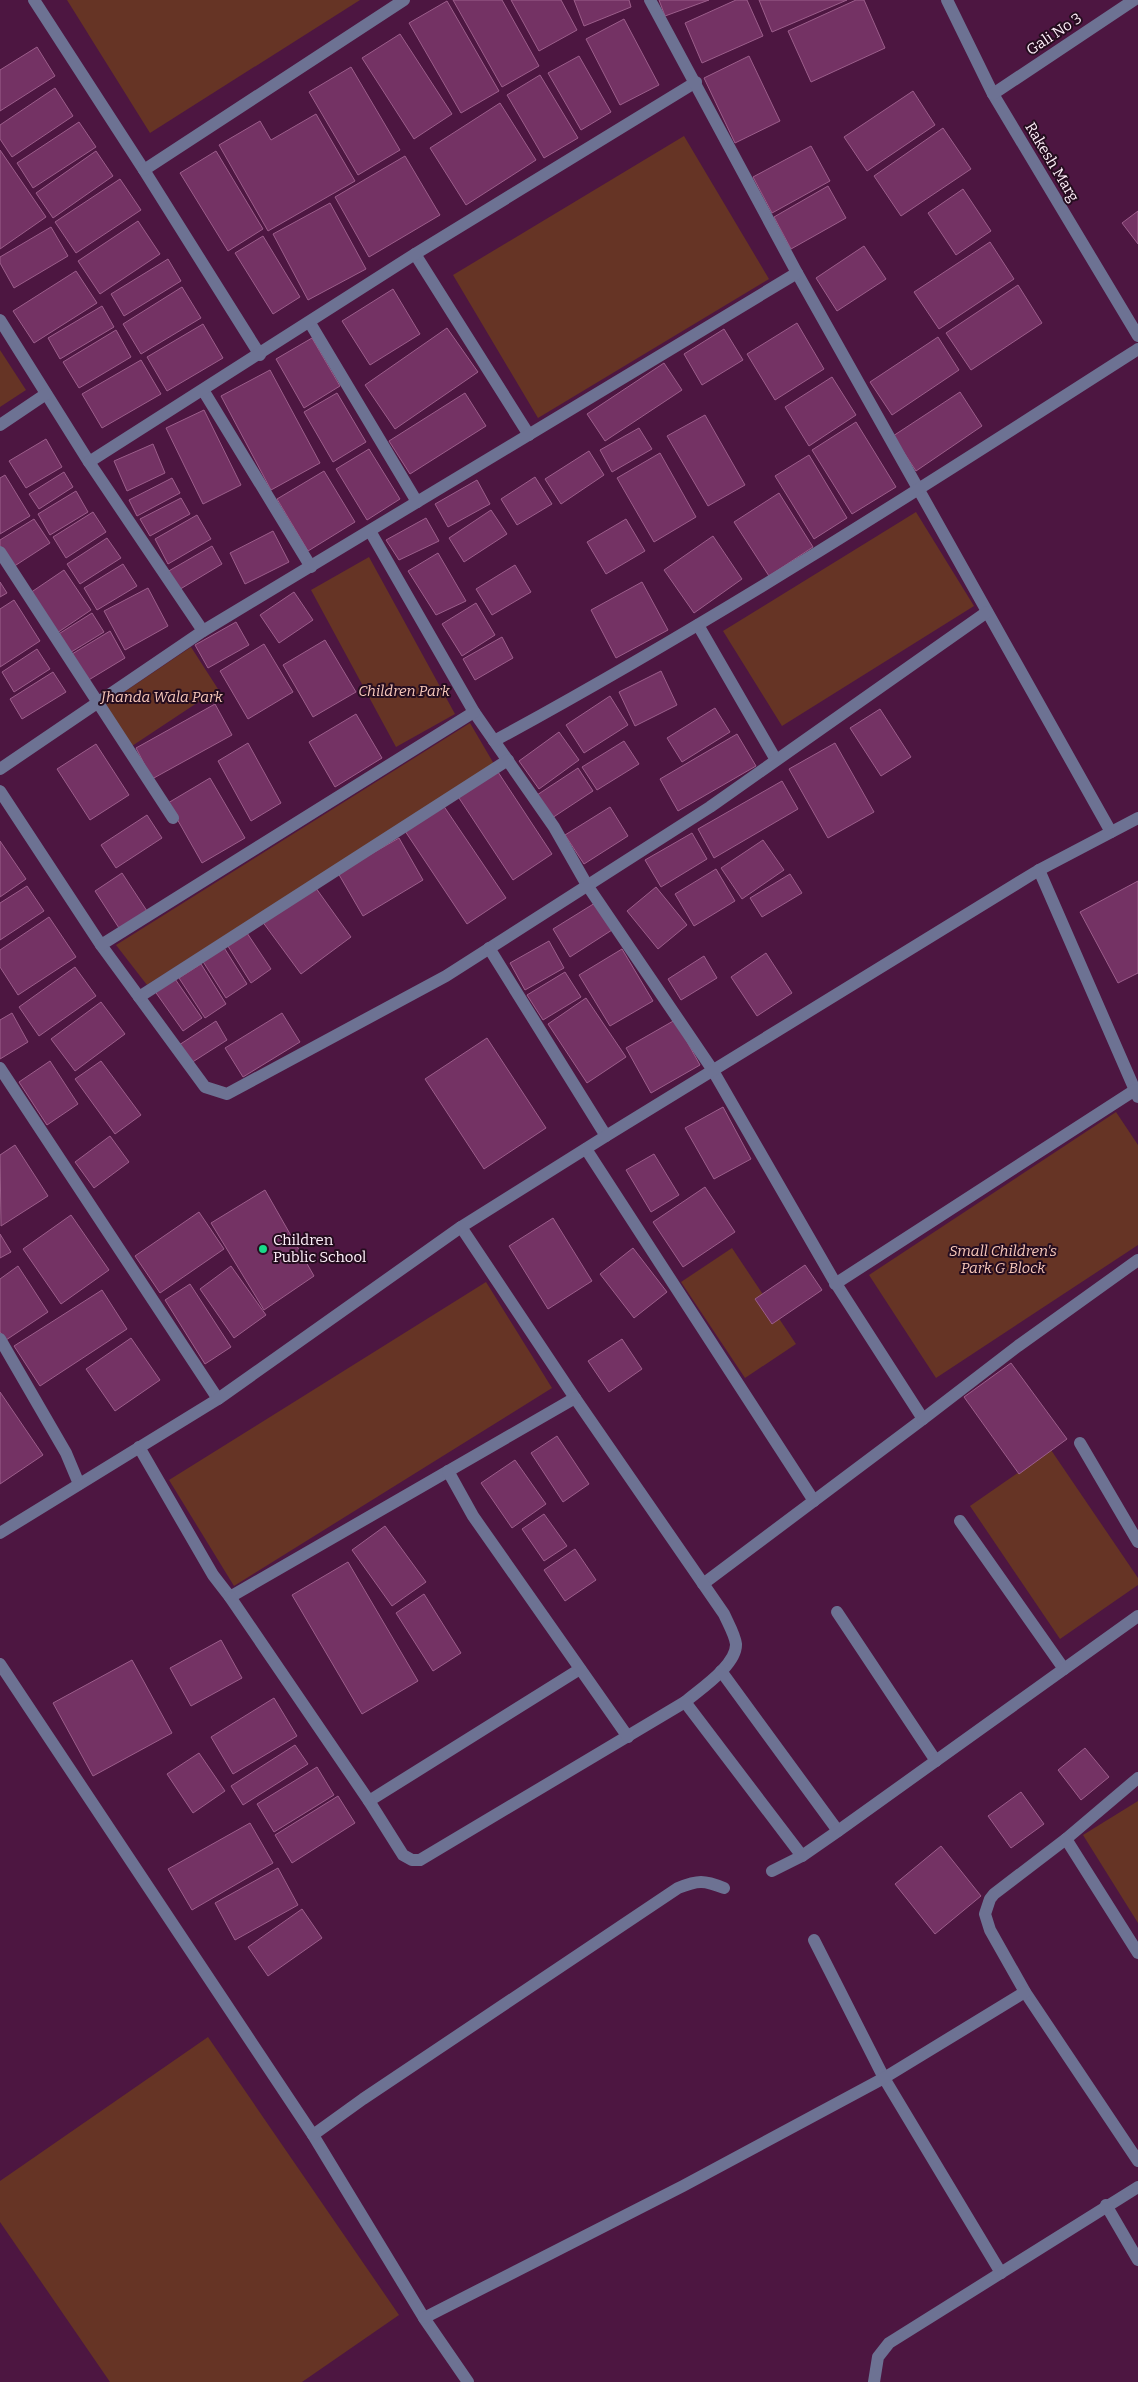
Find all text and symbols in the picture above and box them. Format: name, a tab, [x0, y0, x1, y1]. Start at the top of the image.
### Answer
street label: Gali No 3	[1023, 9, 1085, 59]
street label: Rakesh Marg	[1021, 119, 1083, 205]
park label: Children Park	[358, 682, 451, 700]
park label: Jhanda Wala Park	[99, 688, 224, 706]
place label: Children Public School	[273, 1231, 366, 1266]
park label: Small Children's Park G Block	[949, 1242, 1057, 1277]
marker: Children Public School	[257, 1243, 269, 1255]

